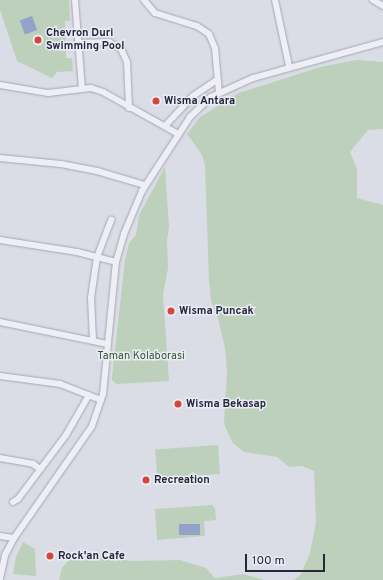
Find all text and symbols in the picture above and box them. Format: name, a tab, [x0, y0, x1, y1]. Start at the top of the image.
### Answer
place label: Chevron Duri Swimming Pool	[46, 27, 124, 53]
marker: Chevron Duri Swimming Pool	[33, 35, 43, 45]
place label: Wisma Antara	[164, 94, 236, 108]
marker: Wisma Antara	[151, 96, 161, 106]
place label: Wisma Puncak	[179, 304, 254, 318]
marker: Wisma Puncak	[166, 306, 176, 316]
park label: Taman Kolaborasi	[97, 349, 185, 363]
place label: Wisma Bekasap	[186, 397, 266, 411]
marker: Wisma Bekasap	[173, 399, 183, 409]
place label: Recreation	[154, 473, 210, 487]
marker: Recreation	[141, 475, 151, 485]
scale bar	[247, 546, 327, 572]
place label: Rock'an Cafe	[58, 549, 125, 563]
marker: Rock'an Cafe	[45, 551, 55, 561]
text: 100 m	[252, 553, 285, 569]

